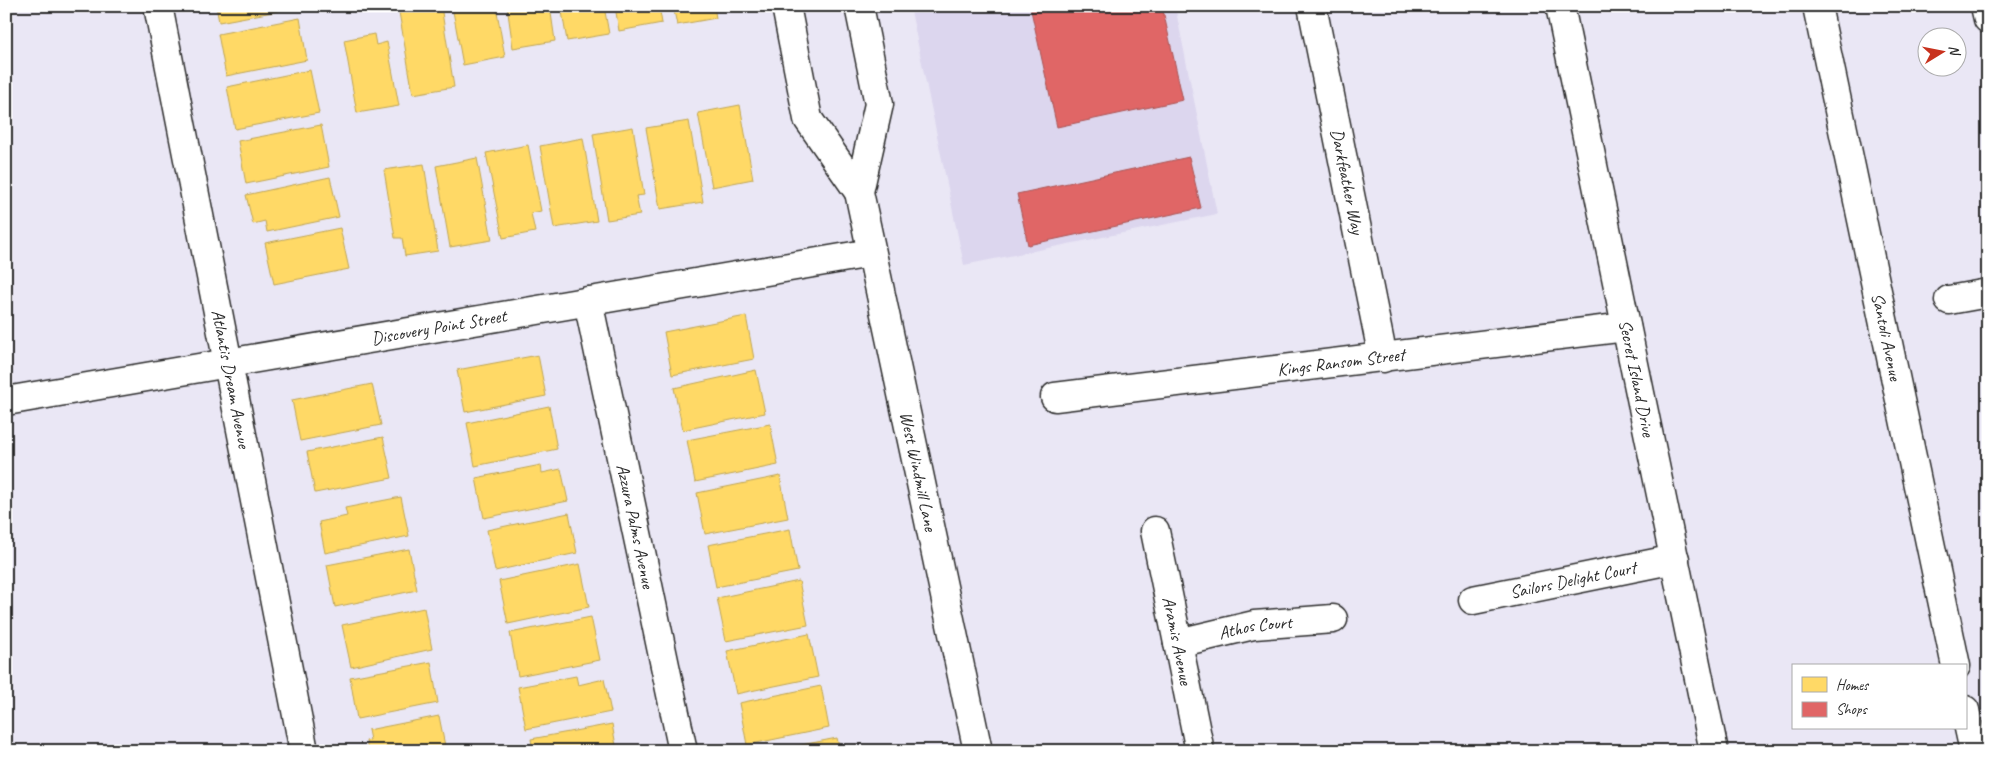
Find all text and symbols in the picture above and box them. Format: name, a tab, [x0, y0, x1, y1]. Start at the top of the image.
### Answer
north arrow	[1916, 28, 1966, 78]
text: N	[1945, 44, 1964, 58]
street label: Darkfeather Way	[1326, 127, 1369, 238]
street label: Santoli Avenue	[1867, 291, 1907, 384]
street label: Discovery Point Street	[370, 304, 510, 349]
street label: Atlantis Dream Avenue	[207, 308, 256, 451]
street label: Secret Island Drive	[1614, 318, 1660, 440]
street label: Kings Ransom Street	[1276, 343, 1409, 381]
street label: West Windmill Lane	[895, 410, 942, 534]
street label: Azzura Palms Avenue	[612, 462, 660, 591]
street label: Sailors Delight Court	[1508, 556, 1641, 603]
street label: Aramis Avenue	[1158, 595, 1197, 688]
street label: Athos Court	[1216, 611, 1295, 644]
legend	[1792, 664, 1966, 730]
text: Homes	[1836, 676, 1870, 695]
text: Shops	[1836, 700, 1869, 719]

